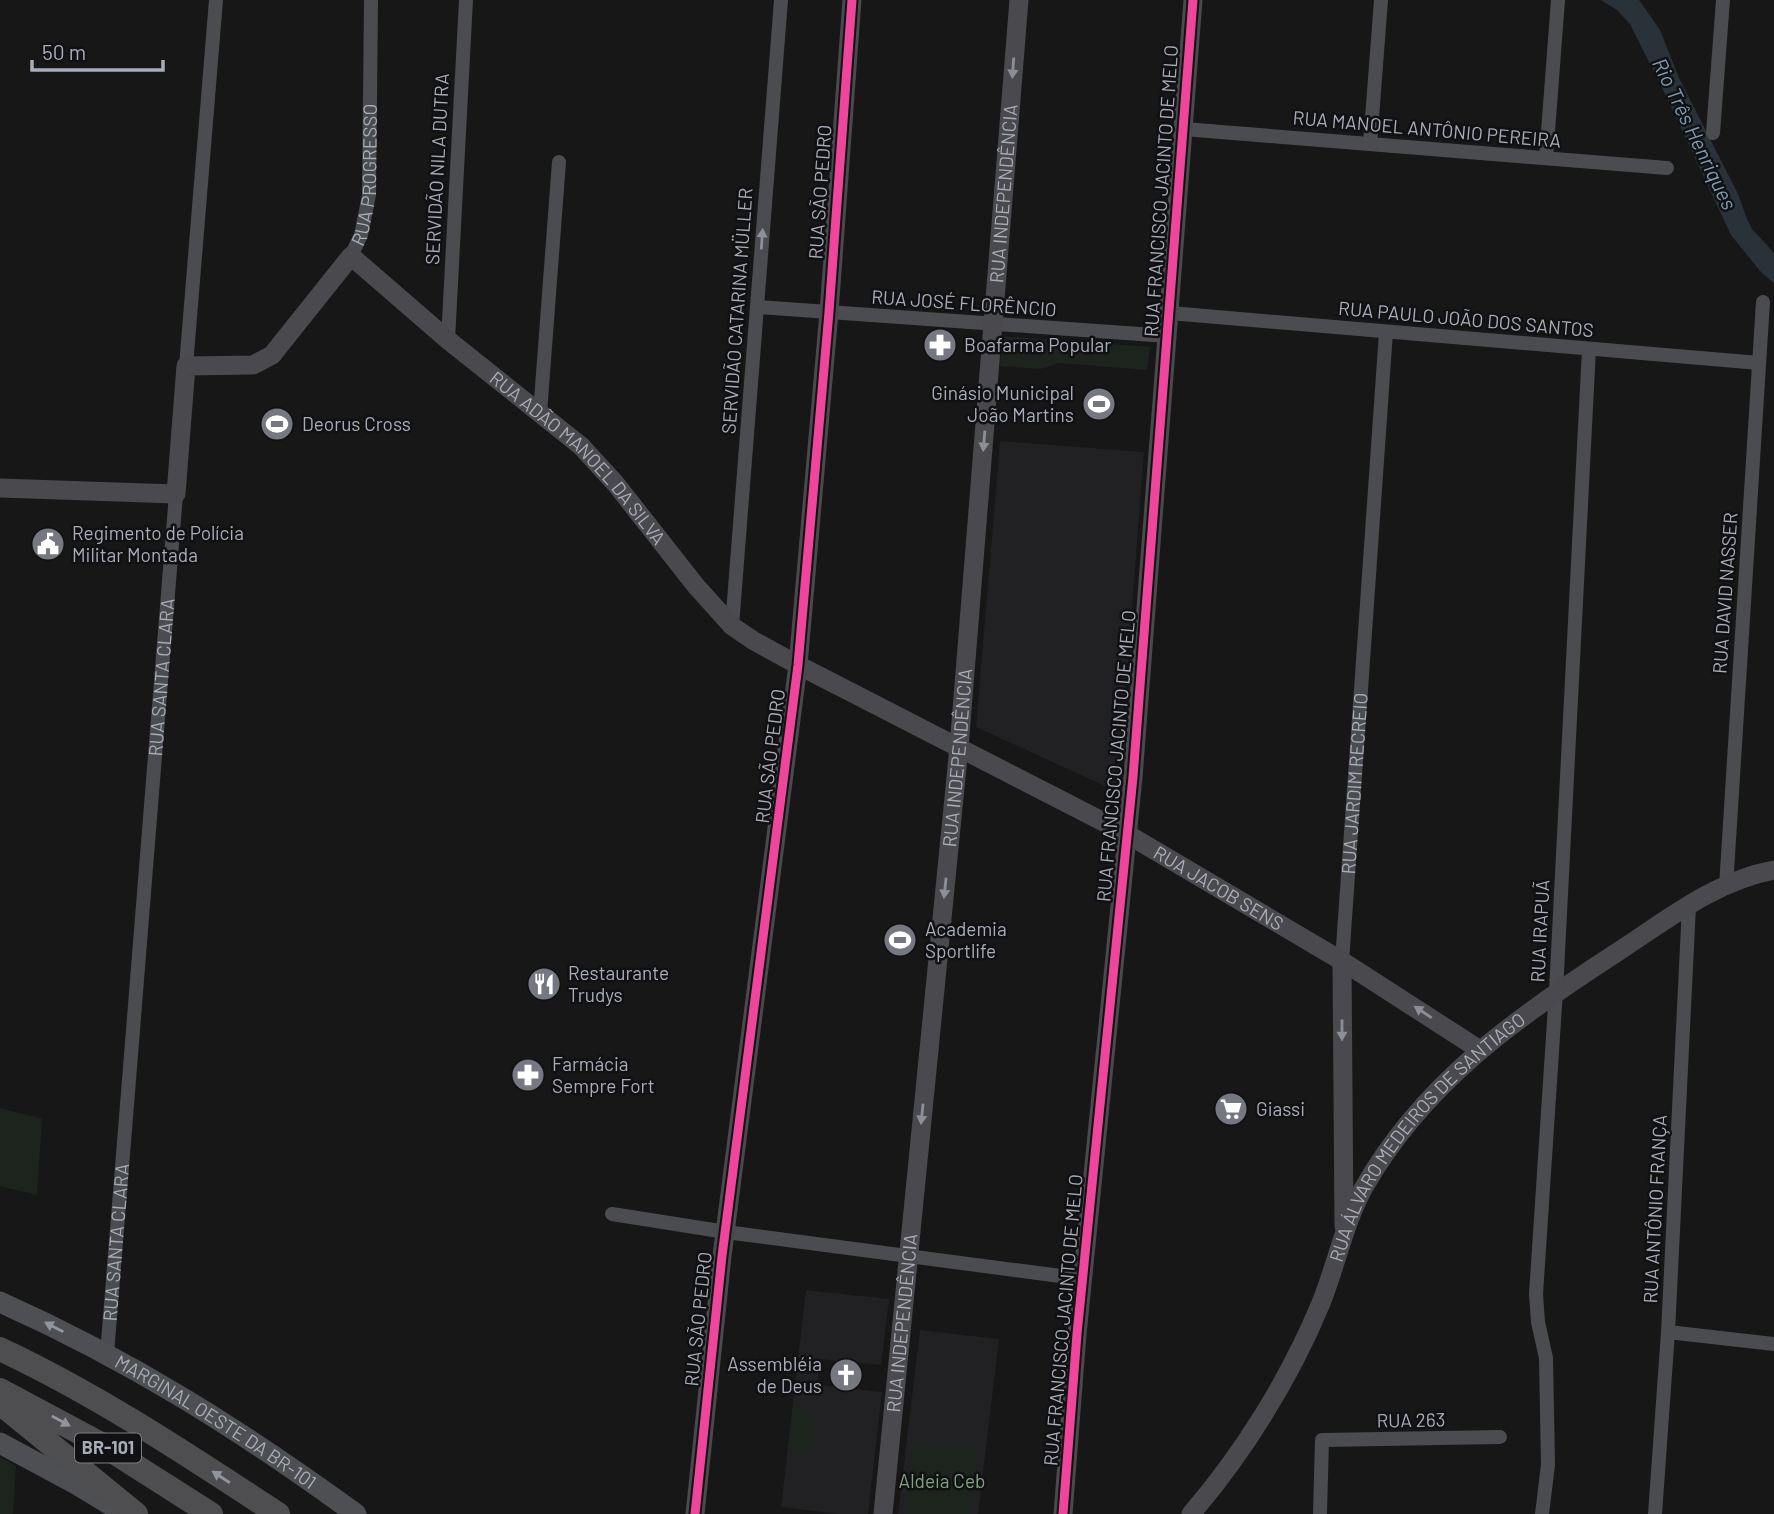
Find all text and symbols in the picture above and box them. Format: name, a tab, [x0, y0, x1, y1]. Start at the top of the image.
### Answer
scale bar	[32, 28, 163, 72]
text: 50 m	[42, 39, 86, 64]
street label: RUA FRANCISCO JACINTO DE MELO	[1139, 44, 1182, 338]
water label: Rio Três Henriques	[1648, 53, 1743, 213]
one-way arrow	[1007, 57, 1018, 79]
street label: SERVIDÃO NILA DUTRA	[420, 73, 453, 265]
street label: RUA INDEPENDÊNCIA	[984, 103, 1022, 284]
street label: RUA PROGRESSO	[346, 104, 381, 249]
street label: RUA MANOEL ANTÔNIO PEREIRA	[1292, 105, 1562, 152]
street label: RUA SÃO PEDRO	[803, 124, 836, 260]
street label: SERVIDÃO CATARINA MÜLLER	[716, 187, 757, 435]
one-way arrow	[757, 228, 768, 250]
street label: RUA JOSÉ FLORÊNCIO	[871, 285, 1057, 320]
street label: RUA PAULO JOÃO DOS SANTOS	[1337, 296, 1595, 341]
pharmacy icon: Boafarma Popular	[921, 326, 959, 364]
place label: Boafarma Popular	[964, 333, 1111, 356]
street label: RUA ADÃO MANOEL DA SILVA	[485, 366, 671, 549]
place label: Ginásio Municipal João Martins	[931, 381, 1074, 426]
sports icon: Ginásio Municipal João Martins	[1080, 385, 1118, 423]
sports icon: Deorus Cross	[258, 405, 296, 443]
place label: Deorus Cross	[302, 412, 411, 435]
one-way arrow	[978, 431, 989, 453]
street label: RUA DAVID NASSER	[1707, 512, 1742, 674]
place label: Regimento de Polícia Militar Montada	[72, 521, 244, 566]
public building icon: Regimento de Polícia Militar Montada	[29, 525, 67, 563]
street label: RUA SANTA CLARA	[143, 597, 179, 757]
street label: RUA FRANCISCO JACINTO DE MELO	[1091, 609, 1140, 903]
street label: RUA INDEPENDÊNCIA	[937, 667, 976, 848]
street label: RUA SÃO PEDRO	[750, 688, 789, 824]
street label: RUA JARDIM RECREIO	[1336, 692, 1372, 875]
street label: RUA JACOB SENS	[1150, 840, 1288, 935]
one-way arrow	[939, 877, 950, 899]
street label: RUA IRAPUÃ	[1525, 879, 1554, 983]
place label: Academia Sportlife	[925, 917, 1007, 962]
sports icon: Academia Sportlife	[881, 921, 919, 959]
place label: Restaurante Trudys	[568, 961, 669, 1006]
restaurant icon: Restaurante Trudys	[525, 965, 563, 1003]
one-way arrow	[1414, 1005, 1432, 1019]
street label: RUA ÁLVARO MEDEIROS DE SANTIAGO	[1324, 1007, 1529, 1265]
one-way arrow	[1336, 1019, 1348, 1041]
place label: Farmácia Sempre Fort	[552, 1052, 655, 1097]
pharmacy icon: Farmácia Sempre Fort	[509, 1056, 547, 1094]
supermarket icon: Giassi	[1212, 1090, 1250, 1128]
place label: Giassi	[1256, 1097, 1305, 1120]
one-way arrow	[916, 1103, 927, 1125]
street label: RUA ANTÔNIO FRANÇA	[1638, 1114, 1671, 1304]
street label: RUA SANTA CLARA	[98, 1162, 133, 1322]
street label: RUA FRANCISCO JACINTO DE MELO	[1038, 1173, 1087, 1467]
street label: RUA INDEPENDÊNCIA	[881, 1233, 922, 1413]
street label: RUA SÃO PEDRO	[679, 1251, 716, 1387]
one-way arrow	[44, 1322, 64, 1333]
street label: MARGINAL OESTE DA BR-101	[111, 1349, 321, 1493]
place label: Assembléia de Deus	[727, 1352, 822, 1397]
church icon: Assembléia de Deus	[827, 1356, 865, 1394]
street label: RUA 263	[1376, 1407, 1446, 1432]
one-way arrow	[51, 1415, 71, 1427]
road number: BR-101	[75, 1434, 141, 1462]
park label: Aldeia Ceb	[899, 1469, 985, 1492]
one-way arrow	[211, 1470, 231, 1483]

